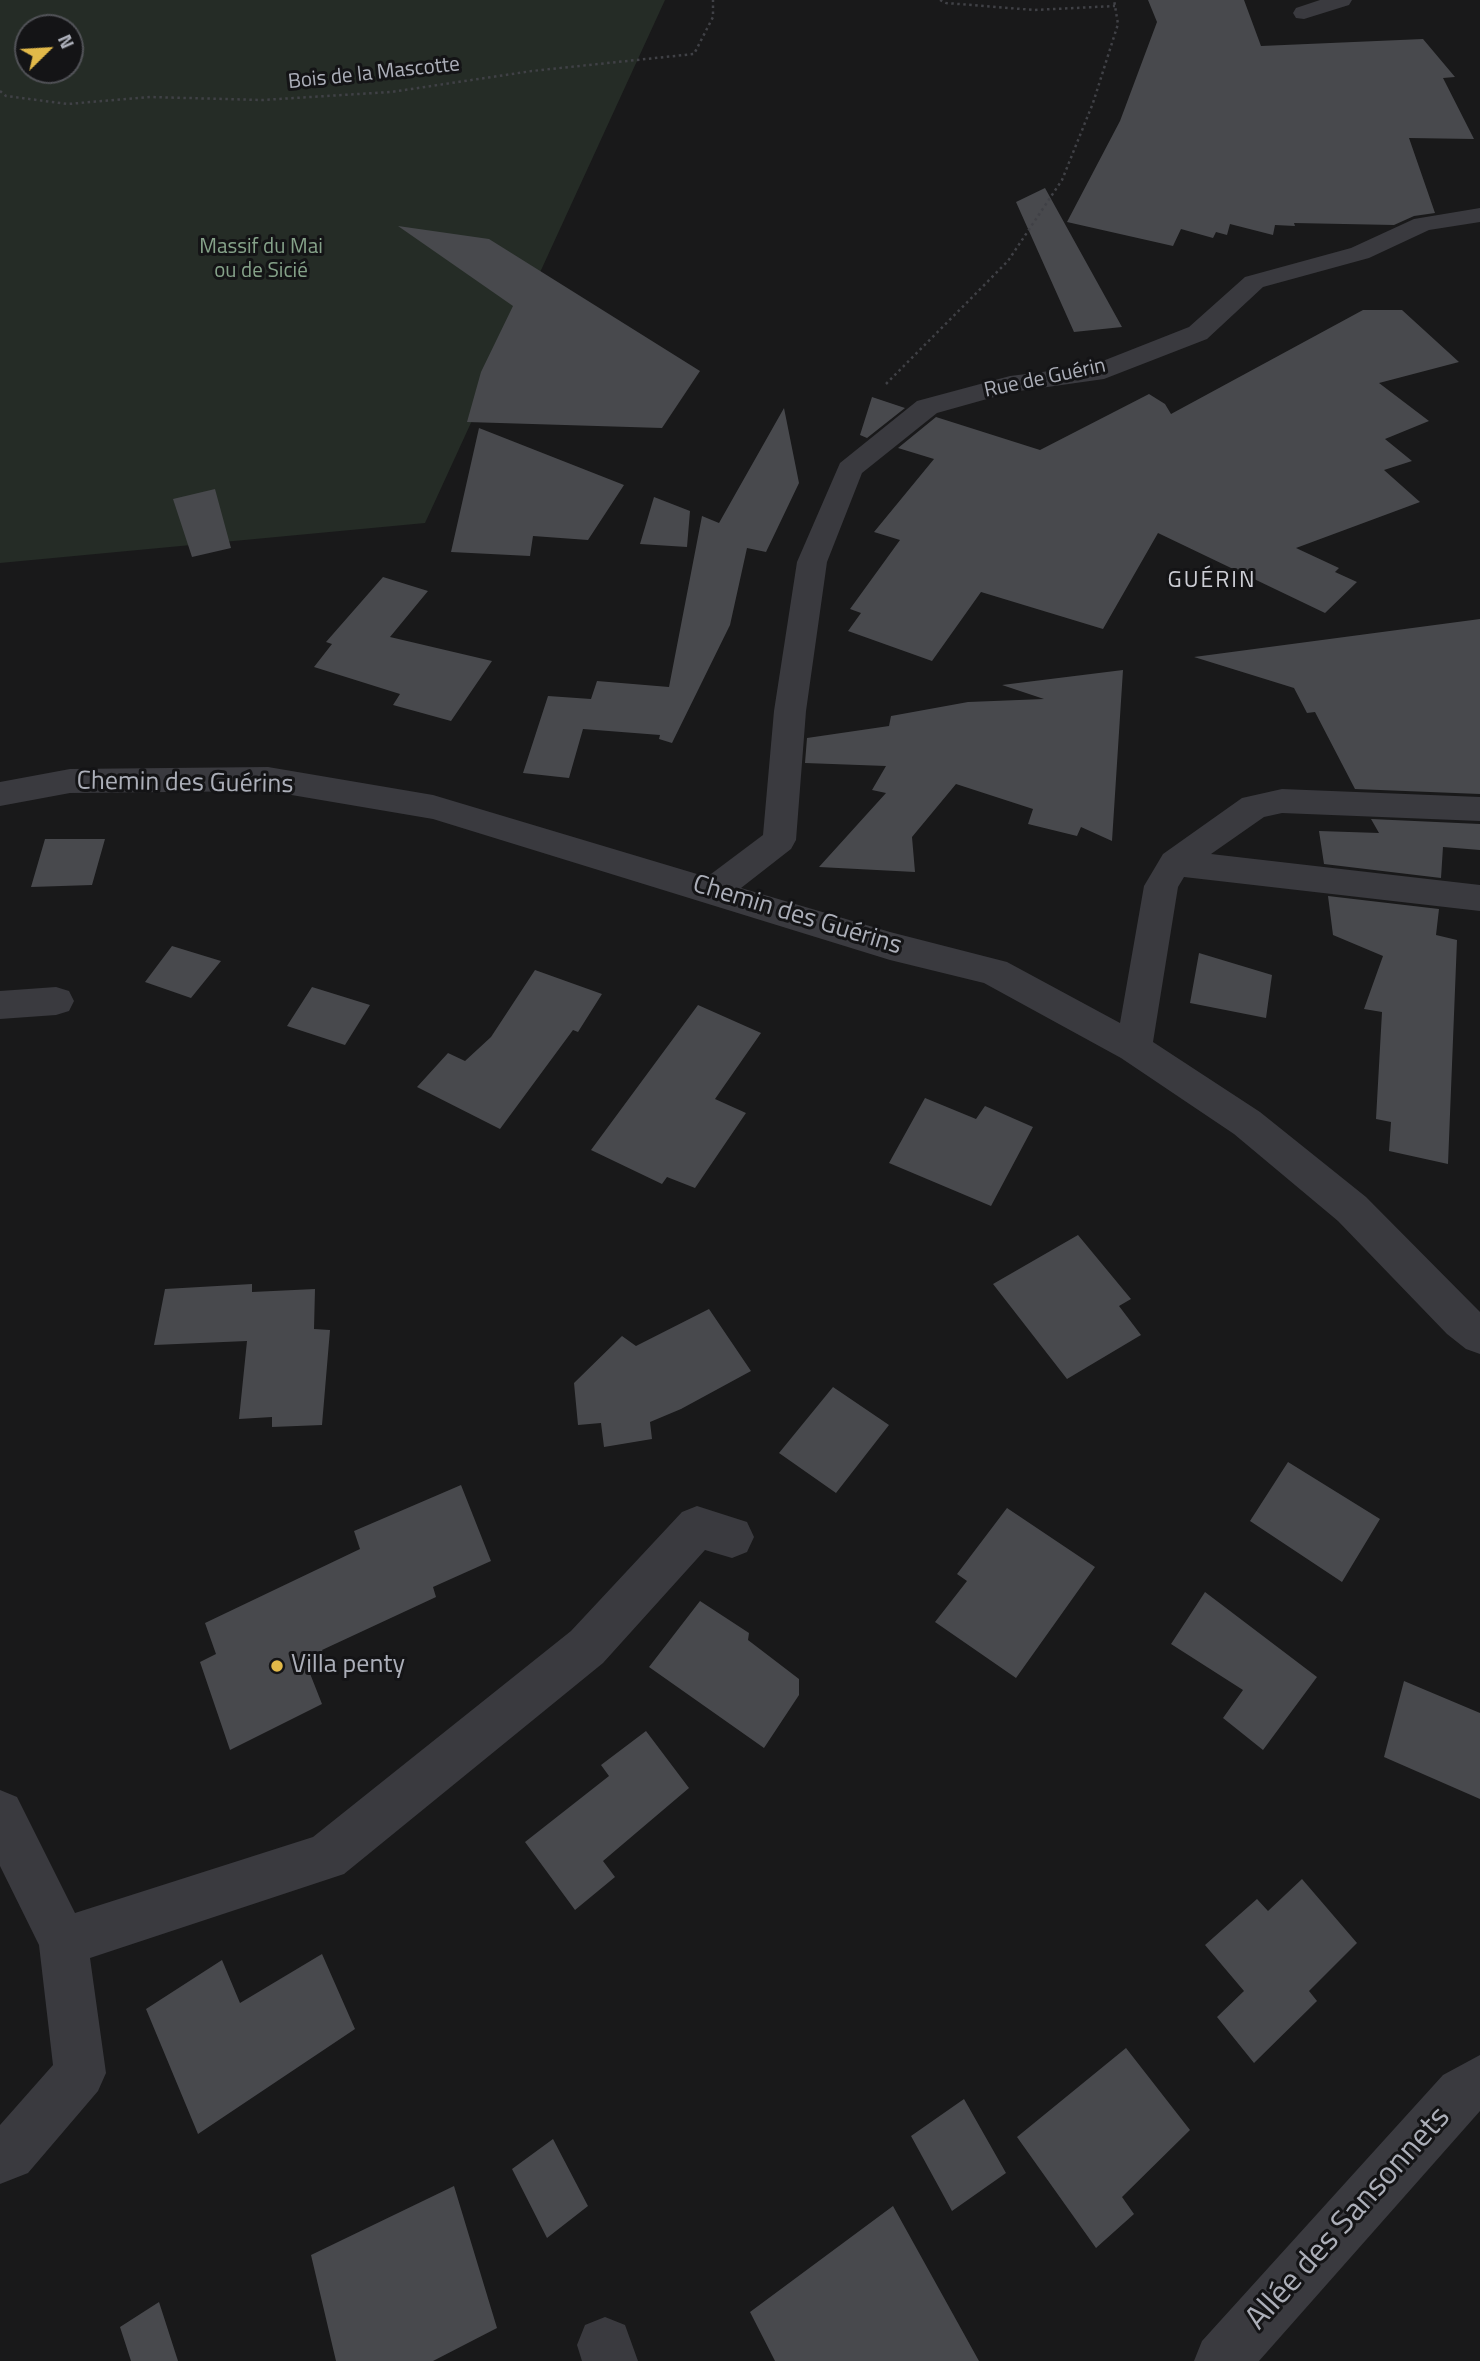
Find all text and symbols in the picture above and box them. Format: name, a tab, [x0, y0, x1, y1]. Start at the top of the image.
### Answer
north arrow	[14, 14, 84, 84]
text: N	[51, 29, 83, 53]
street label: Bois de la Mascotte	[287, 52, 461, 96]
park label: Massif du Mai ou de Sicié	[199, 235, 323, 285]
street label: Rue de Guérin	[982, 354, 1108, 404]
district label: GUÉRIN	[1168, 567, 1256, 595]
street label: Chemin des Guérins	[76, 767, 294, 801]
street label: Chemin des Guérins	[689, 869, 905, 963]
place label: Villa penty	[291, 1650, 405, 1682]
marker: Villa penty	[269, 1658, 285, 1674]
street label: Allée des Sansonnets	[1239, 2099, 1459, 2339]

